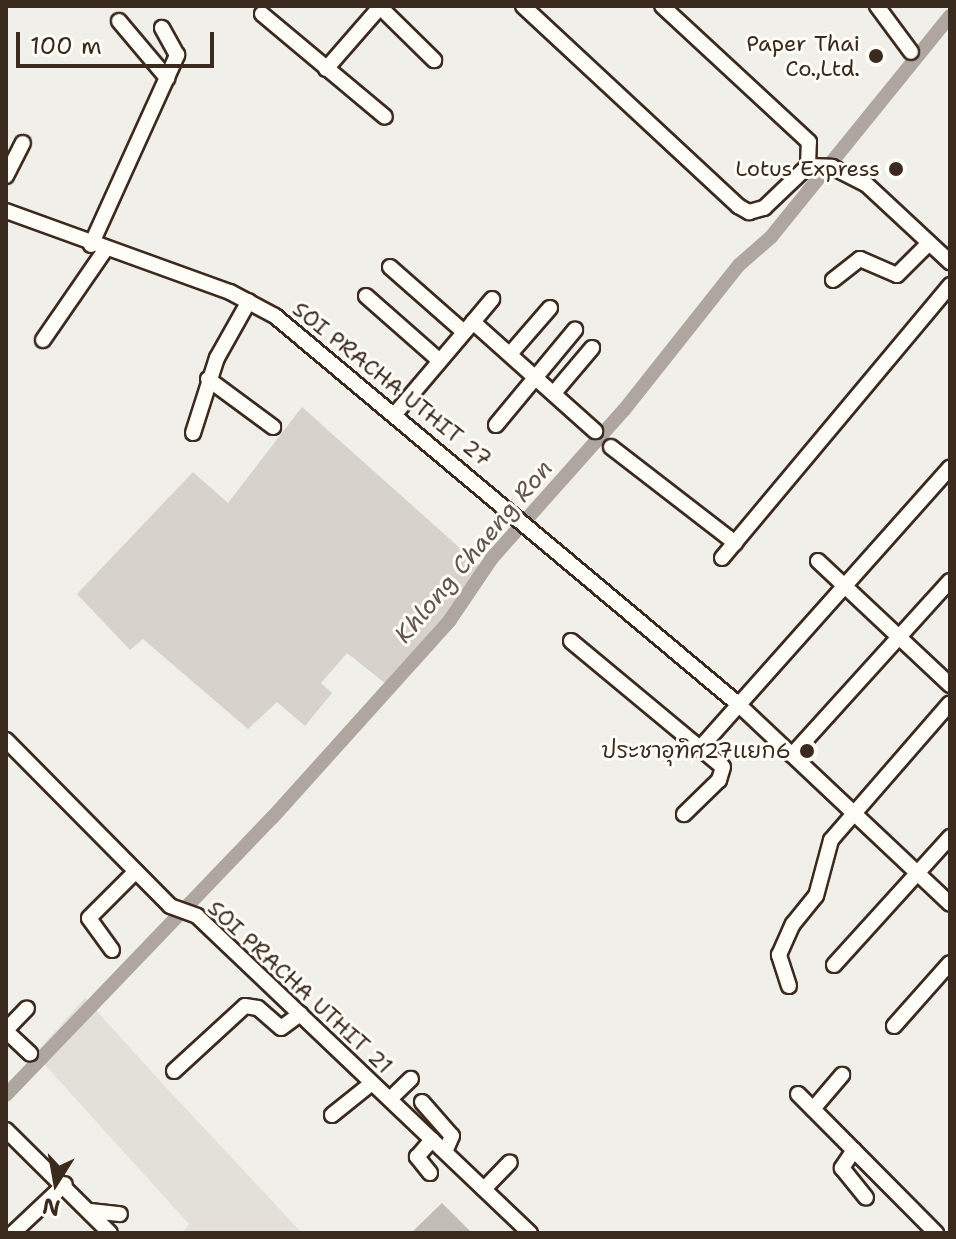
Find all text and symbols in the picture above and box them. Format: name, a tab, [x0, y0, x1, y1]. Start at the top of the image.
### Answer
scale bar	[20, 16, 218, 66]
text: 100 m	[30, 30, 102, 62]
place label: Paper Thai Co.,Ltd.	[746, 30, 860, 82]
marker: Paper Thai Co.,Ltd.	[867, 47, 885, 65]
place label: Lotus Express	[735, 156, 880, 182]
marker: Lotus Express	[887, 160, 905, 178]
street label: SOI PRACHA UTHIT 27	[287, 296, 497, 472]
water label: Khlong Chaeng Ron	[389, 455, 559, 649]
place label: ประชาอุทิศ27แยก6	[602, 738, 791, 764]
marker: ประชาอุทิศ27แยก6	[798, 742, 816, 760]
street label: SOI PRACHA UTHIT 21	[202, 895, 398, 1079]
north arrow	[16, 1143, 96, 1223]
text: N	[40, 1191, 63, 1223]

